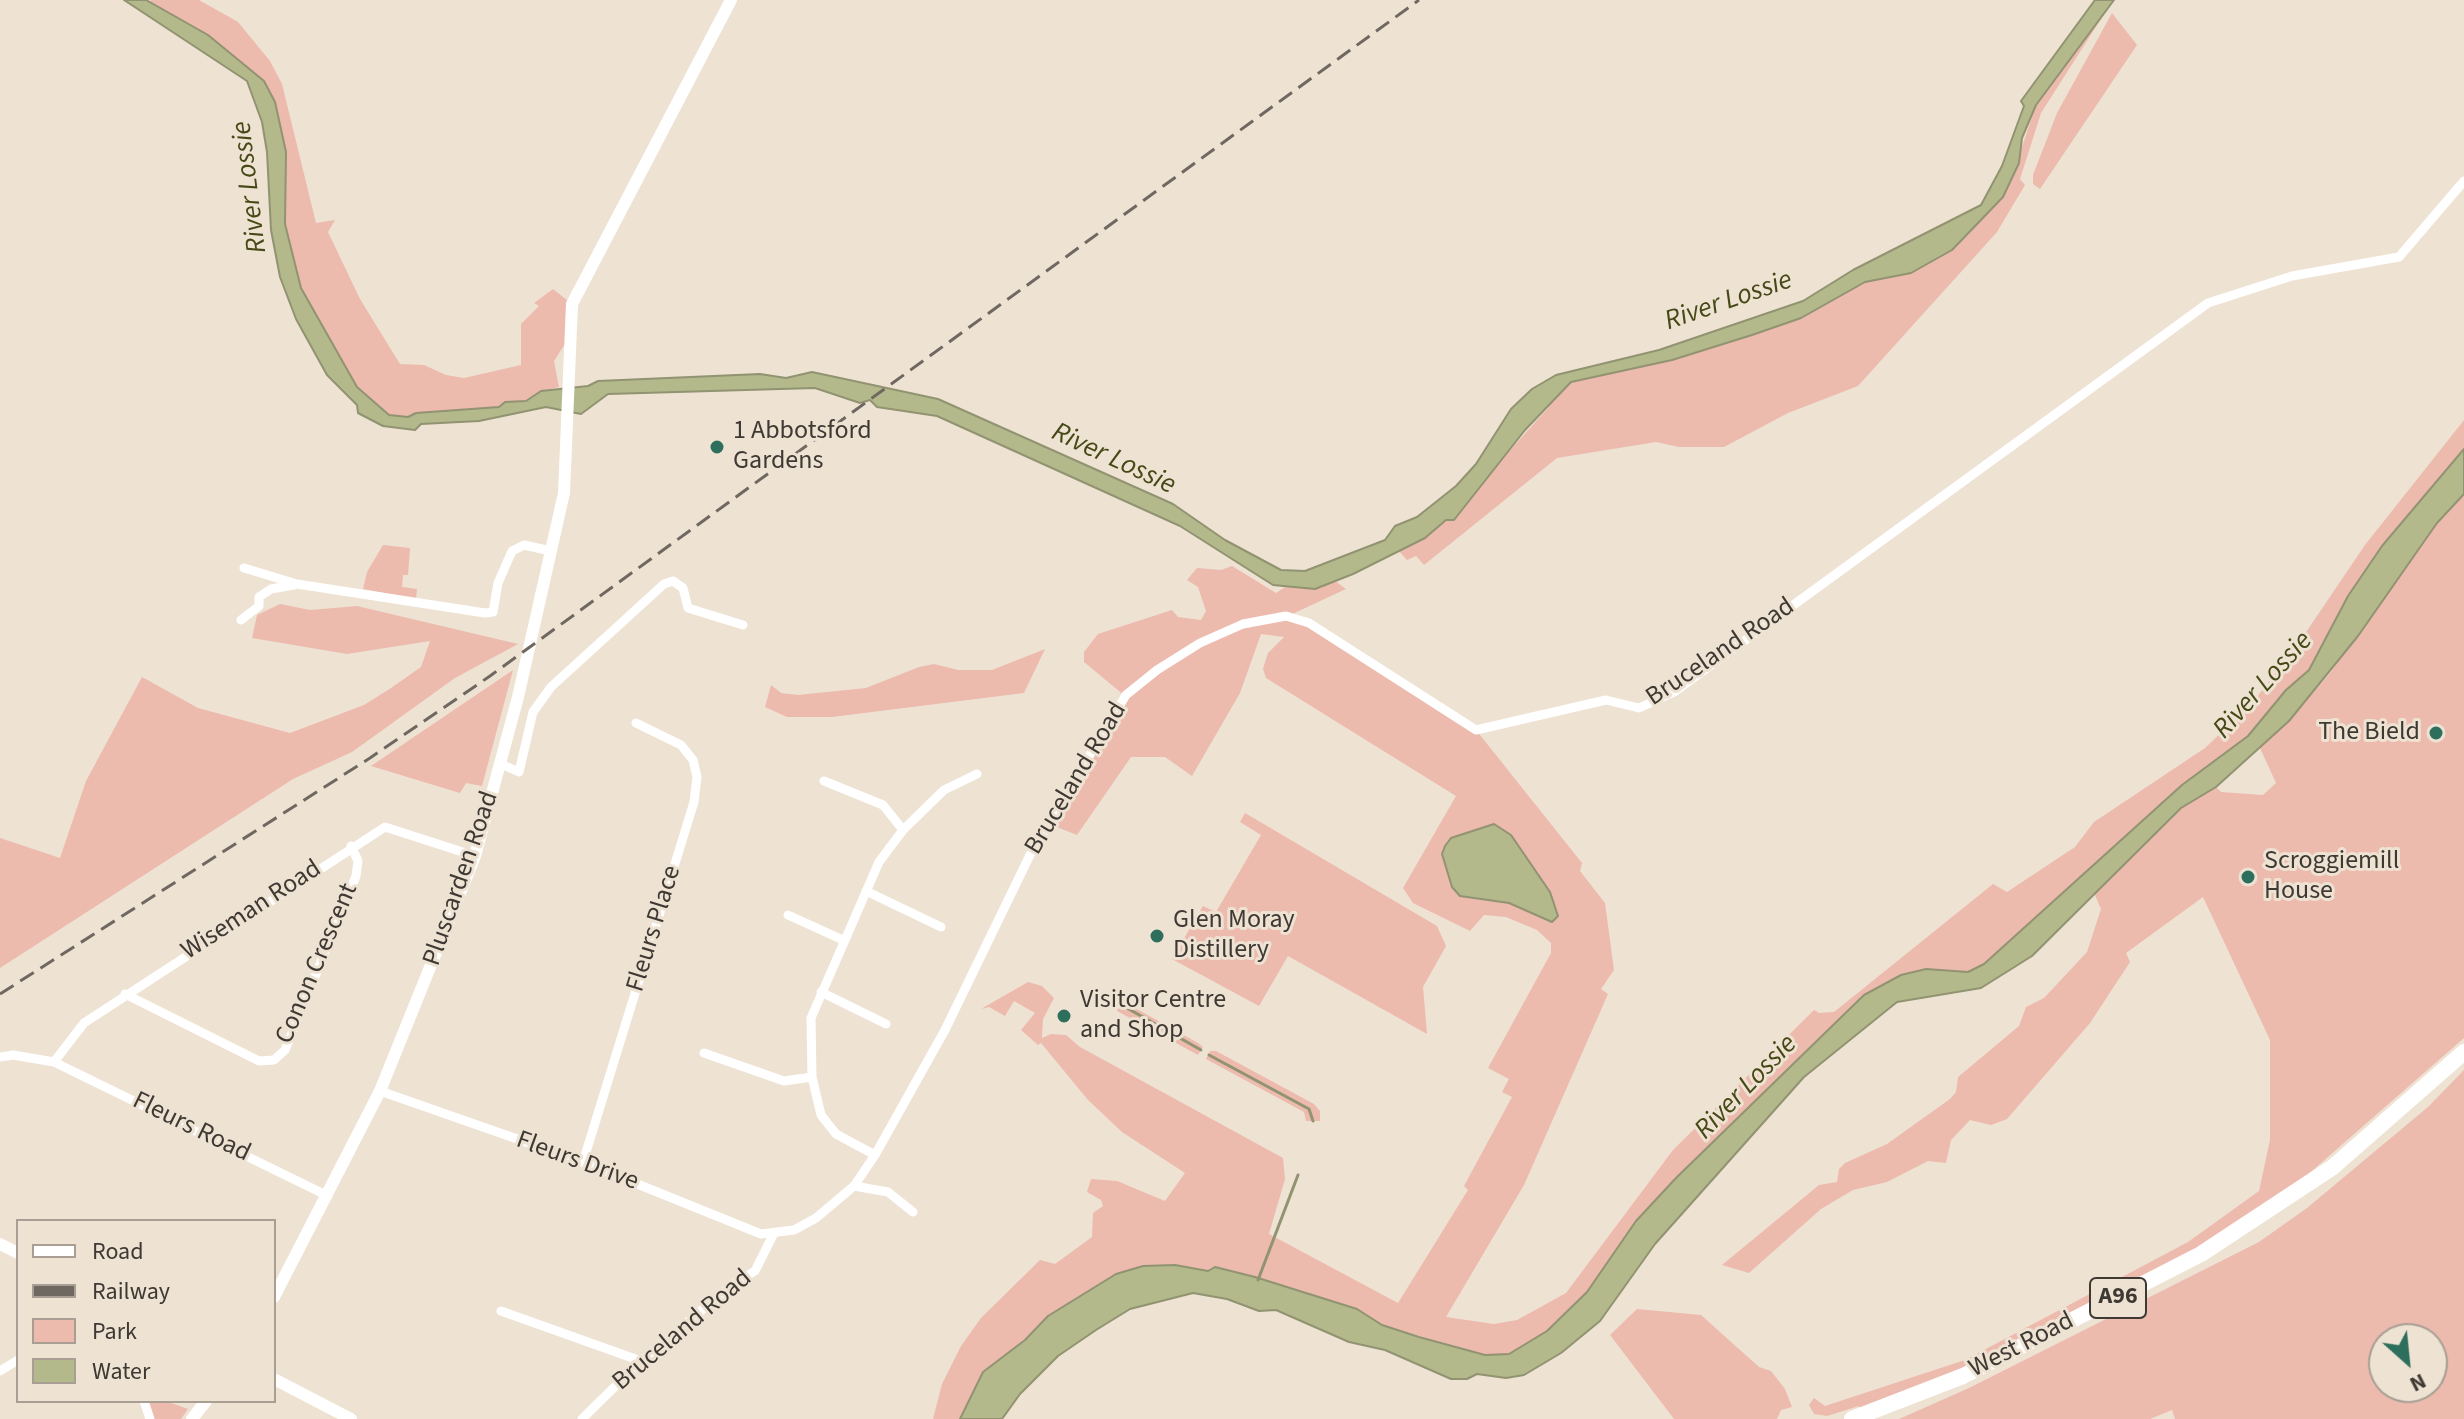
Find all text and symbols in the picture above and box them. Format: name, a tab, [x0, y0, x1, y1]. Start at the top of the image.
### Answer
water label: River Lossie	[226, 119, 276, 255]
water label: River Lossie	[1661, 265, 1797, 339]
place label: 1 Abbotsford Gardens	[733, 416, 872, 478]
water label: River Lossie	[1046, 417, 1180, 503]
marker: 1 Abbotsford Gardens	[708, 438, 726, 456]
street label: Bruceland Road	[1641, 592, 1801, 714]
water label: River Lossie	[2207, 625, 2321, 747]
street label: Bruceland Road	[1019, 697, 1135, 861]
place label: The Bield	[2318, 717, 2420, 749]
marker: The Bield	[2427, 724, 2445, 742]
street label: Pluscarden Road	[418, 788, 506, 970]
place label: Scroggiemill House	[2264, 846, 2399, 908]
street label: Wiseman Road	[176, 854, 328, 968]
street label: Fleurs Place	[621, 862, 689, 996]
marker: Scroggiemill House	[2239, 868, 2257, 886]
street label: Conon Crescent	[270, 879, 366, 1049]
place label: Glen Moray Distillery	[1173, 905, 1295, 966]
marker: Glen Moray Distillery	[1148, 927, 1166, 945]
place label: Visitor Centre and Shop	[1080, 985, 1226, 1046]
marker: Visitor Centre and Shop	[1055, 1007, 1073, 1025]
water label: River Lossie	[1689, 1029, 1805, 1147]
street label: Fleurs Road	[127, 1086, 255, 1170]
street label: Fleurs Drive	[512, 1125, 642, 1199]
legend	[16, 1219, 276, 1403]
text: Road	[92, 1234, 144, 1269]
street label: Bruceland Road	[607, 1264, 759, 1398]
text: Railway	[92, 1274, 170, 1309]
road number: A96	[2090, 1278, 2146, 1318]
street label: West Road	[1964, 1306, 2080, 1386]
text: Park	[92, 1314, 137, 1349]
north arrow	[2368, 1323, 2448, 1403]
text: Water	[92, 1354, 150, 1389]
text: N	[2404, 1365, 2432, 1400]

